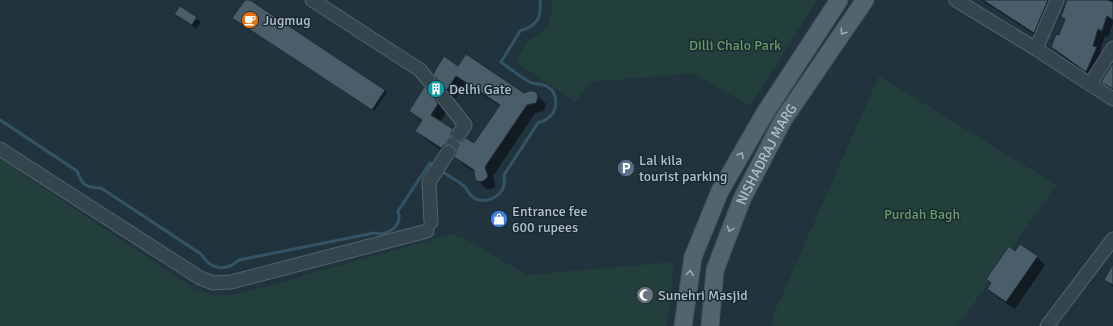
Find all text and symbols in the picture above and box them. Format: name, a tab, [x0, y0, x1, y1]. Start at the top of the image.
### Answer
cafe icon: Jugmug	[240, 10, 260, 30]
place label: Jugmug	[263, 12, 311, 29]
one-way arrow	[840, 28, 848, 35]
park label: Dilli Chalo Park	[689, 37, 781, 54]
building icon: Delhi Gate	[426, 79, 446, 99]
place label: Delhi Gate	[449, 81, 511, 98]
street label: NISHADRAJ MARG	[732, 100, 800, 207]
place label: Lal kila tourist parking	[639, 152, 727, 185]
one-way arrow	[737, 152, 744, 159]
parking icon: Lal kila tourist parking	[616, 158, 636, 178]
place label: Entrance fee 600 rupees	[512, 203, 587, 236]
park label: Purdah Bagh	[884, 206, 960, 223]
shop icon: Entrance fee 600 rupees	[489, 209, 509, 229]
one-way arrow	[727, 226, 735, 233]
one-way arrow	[686, 270, 695, 277]
mosque icon: Sunehri Masjid	[635, 285, 655, 305]
place label: Sunehri Masjid	[658, 287, 748, 304]

